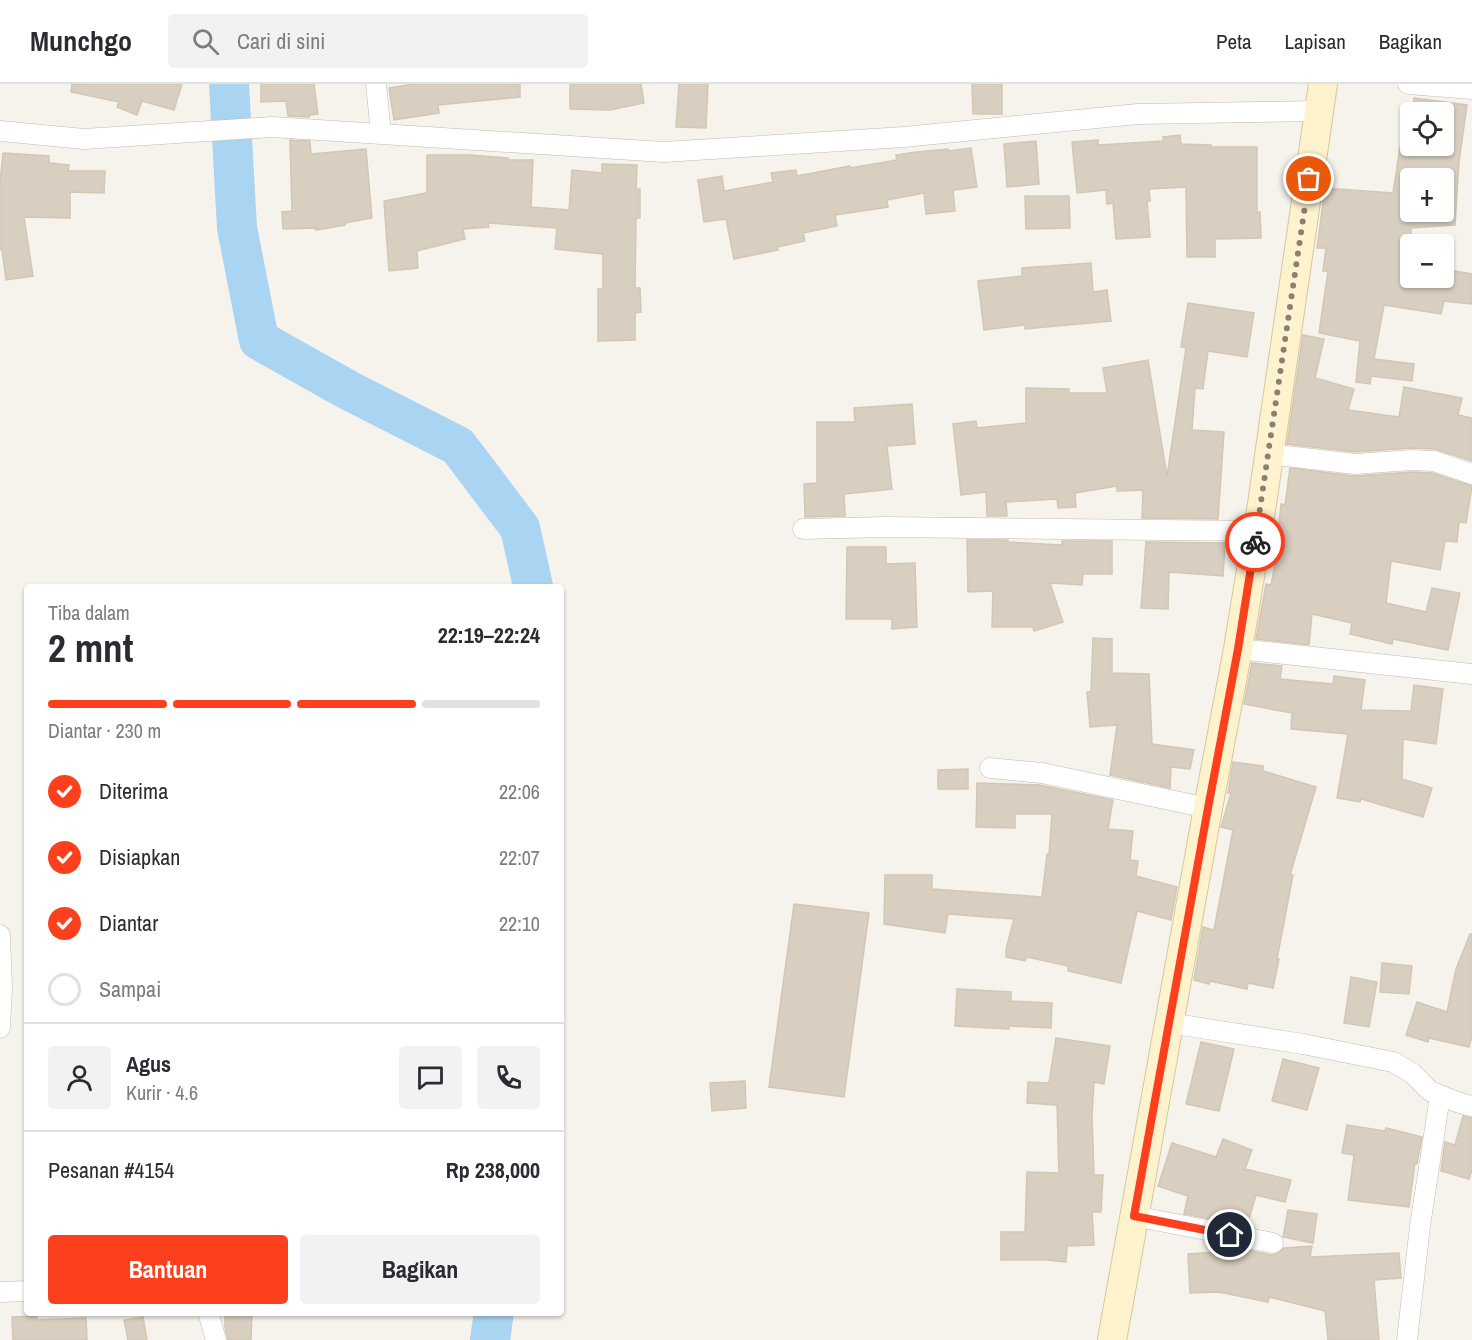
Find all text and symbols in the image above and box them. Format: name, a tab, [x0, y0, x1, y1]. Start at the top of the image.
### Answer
search box	[168, 14, 588, 68]
text: Munchgo	[30, 22, 132, 60]
icon: search	[189, 25, 222, 58]
text: Cari di sini	[237, 26, 325, 56]
text: Peta	[1216, 27, 1252, 56]
text: Lapisan	[1285, 27, 1346, 56]
text: Bagikan	[1379, 27, 1442, 56]
map controls	[1400, 102, 1454, 288]
button: locate	[1400, 102, 1454, 156]
pin	[1283, 153, 1334, 204]
icon: bag	[1292, 162, 1325, 195]
button: +	[1400, 168, 1454, 222]
button: −	[1400, 234, 1454, 288]
courier	[1225, 512, 1285, 572]
icon: bike	[1239, 526, 1272, 559]
text: Tiba dalam	[48, 599, 130, 626]
text: 22:19–22:24	[438, 620, 540, 650]
text: 2 mnt	[48, 622, 133, 674]
text: Diantar · 230 m	[48, 717, 161, 744]
icon: check	[48, 775, 81, 808]
text: Diterima	[99, 776, 168, 806]
text: 22:06	[499, 778, 540, 805]
icon: check	[48, 841, 81, 874]
text: Disiapkan	[99, 842, 180, 872]
text: 22:07	[499, 844, 540, 871]
icon: check	[48, 907, 81, 940]
text: Diantar	[99, 908, 158, 938]
text: 22:10	[499, 910, 540, 937]
text: Sampai	[99, 974, 161, 1004]
button: person	[48, 1046, 111, 1109]
button: chat	[399, 1046, 462, 1109]
button: phone	[477, 1046, 540, 1109]
text: Agus	[126, 1049, 171, 1079]
text: Kurir · 4.6	[126, 1079, 198, 1106]
text: Pesanan #4154	[48, 1155, 174, 1185]
text: Rp 238,000	[446, 1155, 540, 1185]
pin	[1204, 1209, 1255, 1260]
icon: home	[1213, 1218, 1246, 1251]
button: Bantuan	[48, 1235, 288, 1304]
button: Bagikan	[300, 1235, 540, 1304]

